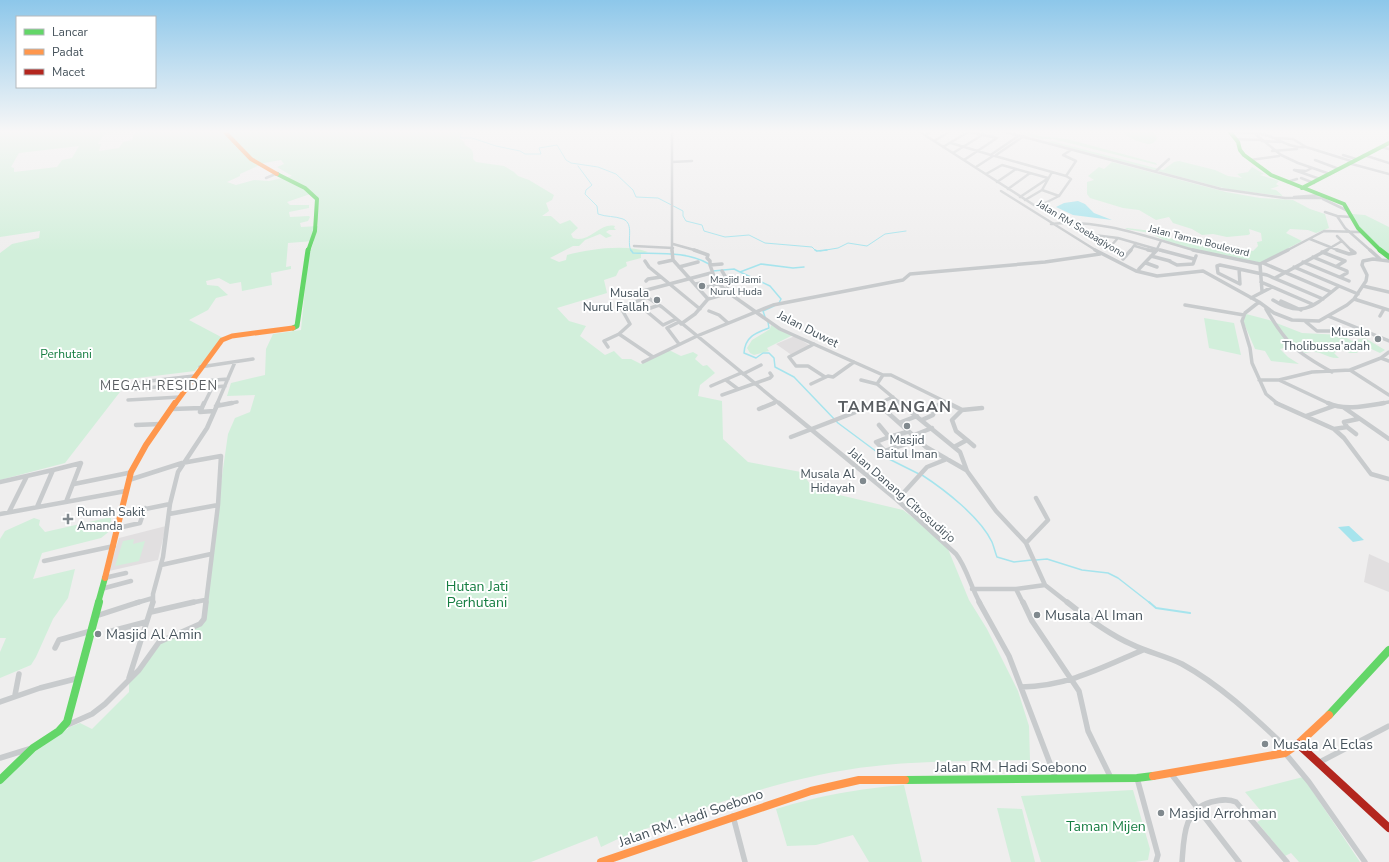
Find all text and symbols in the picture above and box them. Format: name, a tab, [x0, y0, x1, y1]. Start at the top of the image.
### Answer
legend	[16, 16, 156, 88]
text: Lancar	[52, 24, 89, 40]
text: Padat	[52, 44, 84, 60]
text: Macet	[52, 64, 85, 80]
street label: Jalan RM Soebagiyono	[1033, 196, 1128, 261]
street label: Jalan Taman Boulevard	[1146, 221, 1251, 260]
place label: Masjid Jami Nurul Huda	[710, 273, 762, 299]
marker: Masjid Jami Nurul Huda	[697, 281, 707, 291]
place label: Musala Nurul Fallah	[583, 285, 649, 315]
marker: Musala Nurul Fallah	[652, 295, 662, 305]
street label: Jalan Duwet	[774, 306, 842, 352]
place label: Musala Tholibussa'adah	[1282, 324, 1370, 354]
marker: Musala Tholibussa'adah	[1373, 334, 1383, 344]
park label: Perhutani	[40, 346, 92, 362]
district label: MEGAH RESIDEN	[100, 377, 218, 395]
district label: TAMBANGAN	[838, 396, 952, 418]
marker: Masjid Baitul Iman	[902, 421, 912, 431]
place label: Masjid Baitul Iman	[876, 432, 938, 462]
street label: Jalan Danang Citrosudirjo	[844, 443, 959, 546]
place label: Musala Al Hidayah	[801, 466, 855, 496]
marker: Musala Al Hidayah	[858, 476, 868, 486]
place label: Rumah Sakit Amanda	[77, 504, 146, 534]
marker: Rumah Sakit Amanda	[62, 513, 74, 525]
park label: Hutan Jati Perhutani	[446, 577, 508, 612]
place label: Musala Al Iman	[1045, 606, 1143, 625]
marker: Musala Al Iman	[1032, 610, 1042, 620]
place label: Masjid Al Amin	[106, 625, 202, 644]
marker: Masjid Al Amin	[93, 629, 103, 639]
place label: Musala Al Eclas	[1273, 735, 1373, 754]
marker: Musala Al Eclas	[1260, 739, 1270, 749]
street label: Jalan RM. Hadi Soebono	[934, 758, 1087, 777]
street label: Jalan RM. Hadi Soebono	[615, 784, 766, 852]
place label: Masjid Arrohman	[1169, 804, 1277, 823]
marker: Masjid Arrohman	[1156, 808, 1166, 818]
park label: Taman Mijen	[1066, 817, 1146, 836]

